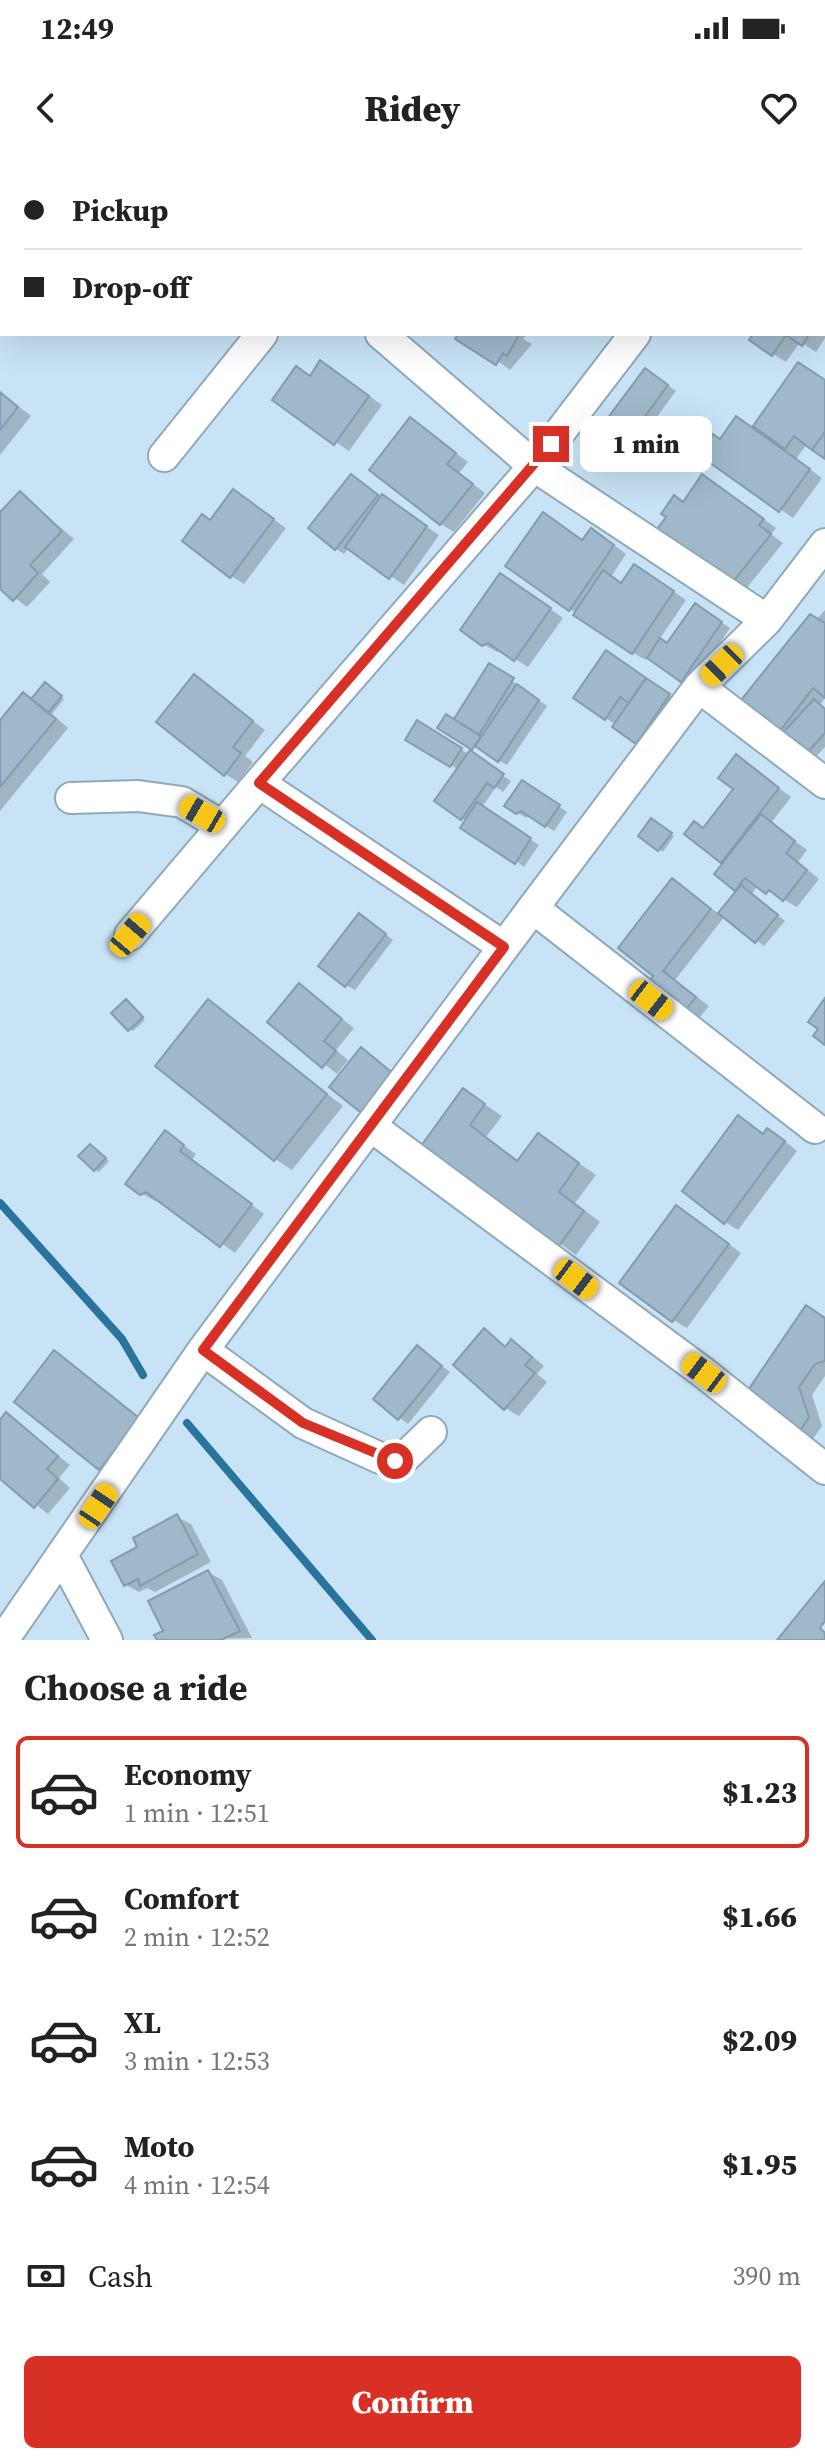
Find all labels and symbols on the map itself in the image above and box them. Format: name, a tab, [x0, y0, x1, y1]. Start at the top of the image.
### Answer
callout: 1 min	[579, 416, 711, 472]
route end	[533, 426, 569, 462]
car	[696, 640, 748, 690]
car	[175, 792, 229, 836]
car	[105, 909, 155, 961]
car	[625, 976, 677, 1024]
car	[550, 1255, 602, 1303]
car	[678, 1349, 730, 1397]
route start	[377, 1443, 413, 1479]
car	[75, 1479, 121, 1533]

